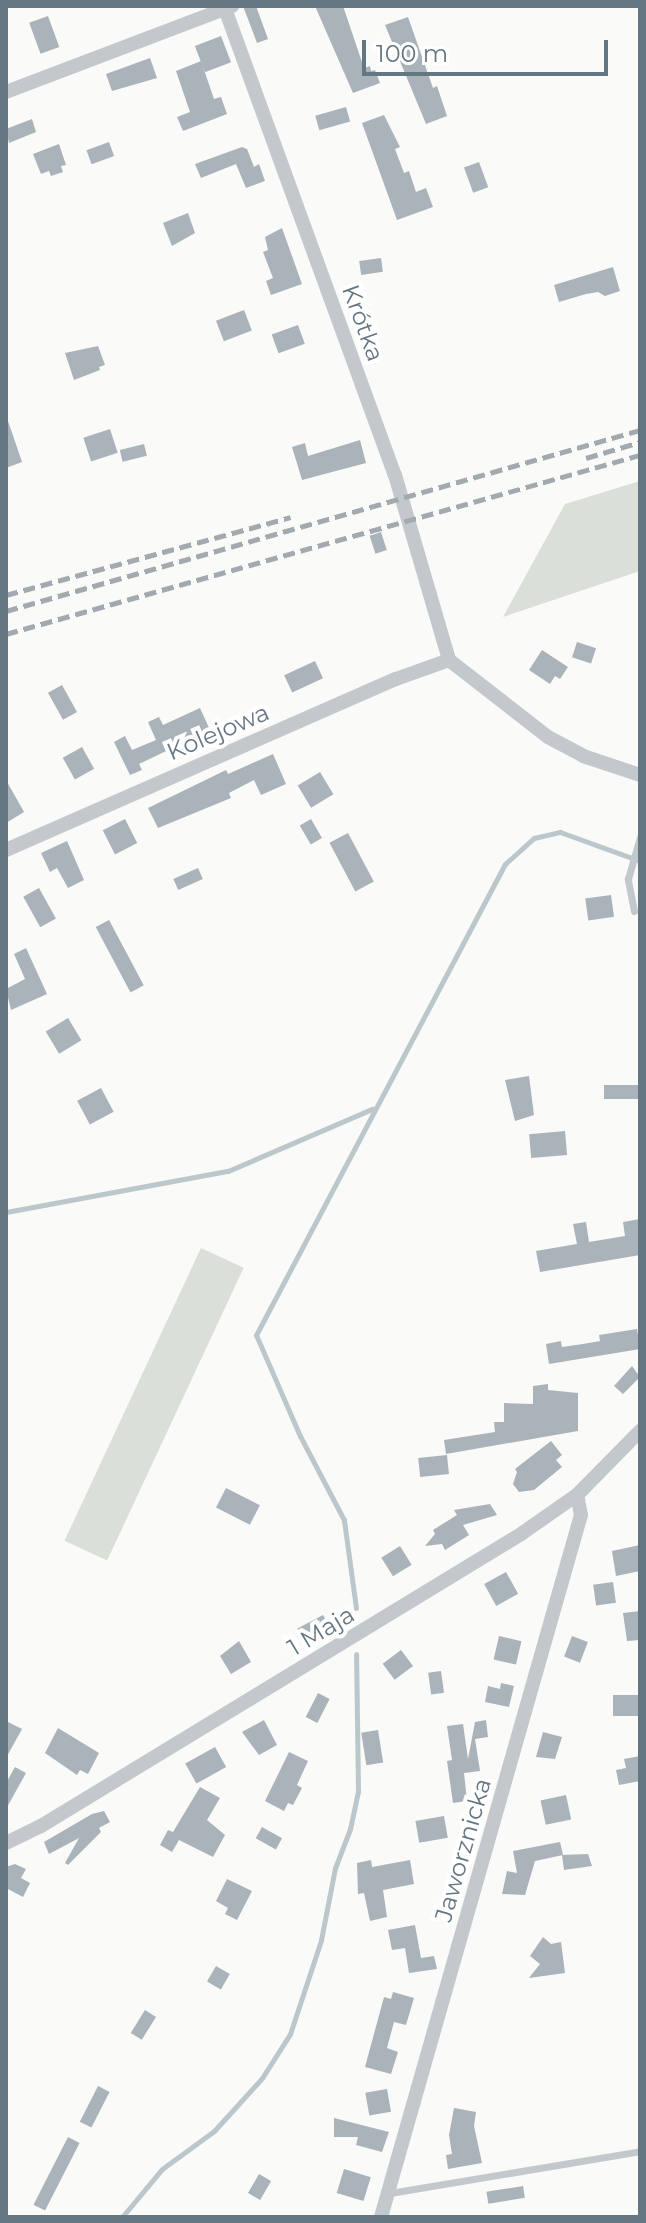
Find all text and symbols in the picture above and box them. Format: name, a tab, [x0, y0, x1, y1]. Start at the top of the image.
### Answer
scale bar	[366, 24, 612, 74]
text: 100 m	[376, 39, 448, 68]
street label: Krótka	[336, 281, 390, 365]
street label: Kolejowa	[162, 698, 274, 766]
street label: 1 Maja	[282, 1600, 360, 1662]
street label: Jaworznicka	[429, 1775, 497, 1925]

